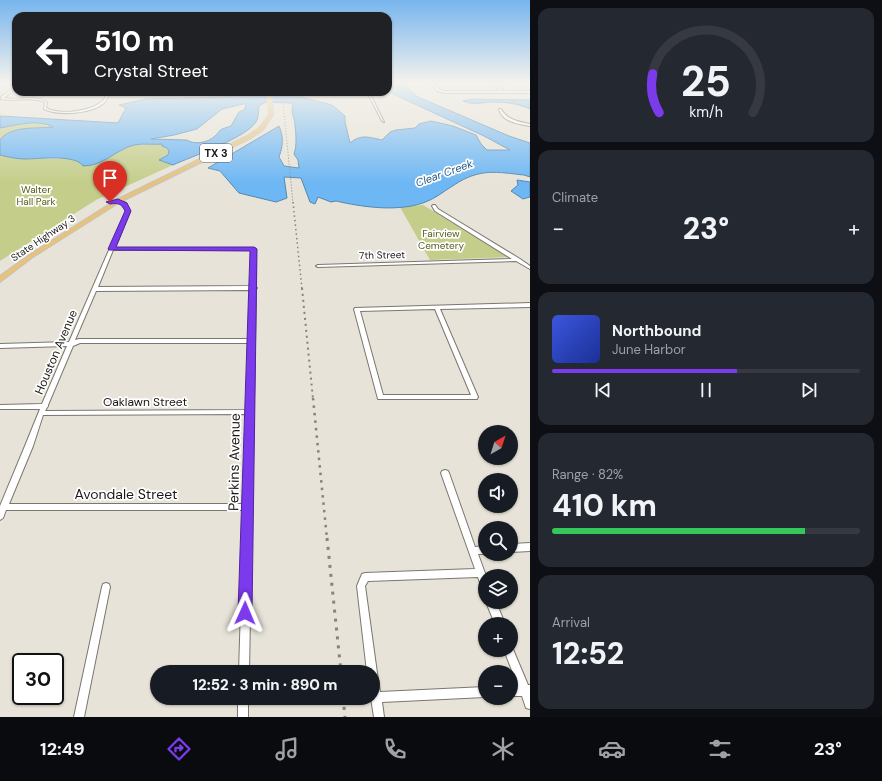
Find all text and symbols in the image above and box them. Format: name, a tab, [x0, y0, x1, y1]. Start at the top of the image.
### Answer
text: 510 m	[94, 23, 174, 60]
icon: left	[28, 28, 80, 80]
text: 25	[681, 55, 731, 109]
text: Crystal Street	[94, 59, 208, 83]
text: km/h	[689, 102, 723, 120]
road number: TX 3	[200, 144, 232, 162]
water label: Clear Creek	[413, 156, 475, 190]
pin	[93, 161, 127, 202]
icon: arrive	[99, 167, 121, 189]
park label: Walter Hall Park	[16, 183, 56, 208]
text: Climate	[552, 189, 598, 206]
text: 23°	[683, 209, 729, 248]
street label: State Highway 3	[8, 212, 78, 264]
text: −	[552, 214, 564, 243]
text: +	[848, 214, 860, 243]
park label: Fairview Cemetery	[418, 227, 464, 252]
street label: 7th Street	[359, 248, 405, 262]
street label: Houston Avenue	[31, 307, 81, 397]
text: Northbound	[612, 321, 701, 341]
text: June Harbor	[612, 341, 686, 358]
icon: previous	[592, 379, 614, 401]
icon: pause	[695, 379, 717, 401]
icon: next	[798, 379, 820, 401]
street label: Oaklawn Street	[103, 394, 187, 410]
street label: Perkins Avenue	[224, 413, 244, 511]
north arrow	[478, 425, 518, 465]
map controls	[478, 425, 518, 705]
text: Range · 82%	[552, 466, 623, 483]
button: sound	[478, 473, 518, 513]
street label: Avondale Street	[75, 485, 177, 503]
text: 410 km	[552, 486, 657, 525]
button: search	[478, 521, 518, 561]
button: layers	[478, 569, 518, 609]
position arrow	[224, 592, 266, 634]
text: Arrival	[552, 614, 590, 631]
button: +	[478, 617, 518, 657]
text: 12:52	[552, 634, 624, 673]
speed limit sign: 30	[12, 653, 64, 705]
button: −	[478, 665, 518, 705]
text: 12:52 · 3 min · 890 m	[193, 675, 337, 695]
icon: directions	[165, 735, 193, 763]
icon: music	[273, 735, 301, 763]
icon: phone	[381, 735, 409, 763]
icon: climate	[489, 735, 517, 763]
icon: car	[598, 735, 626, 763]
icon: filters	[706, 735, 734, 763]
text: 12:49	[40, 737, 85, 761]
text: 23°	[814, 737, 842, 761]

